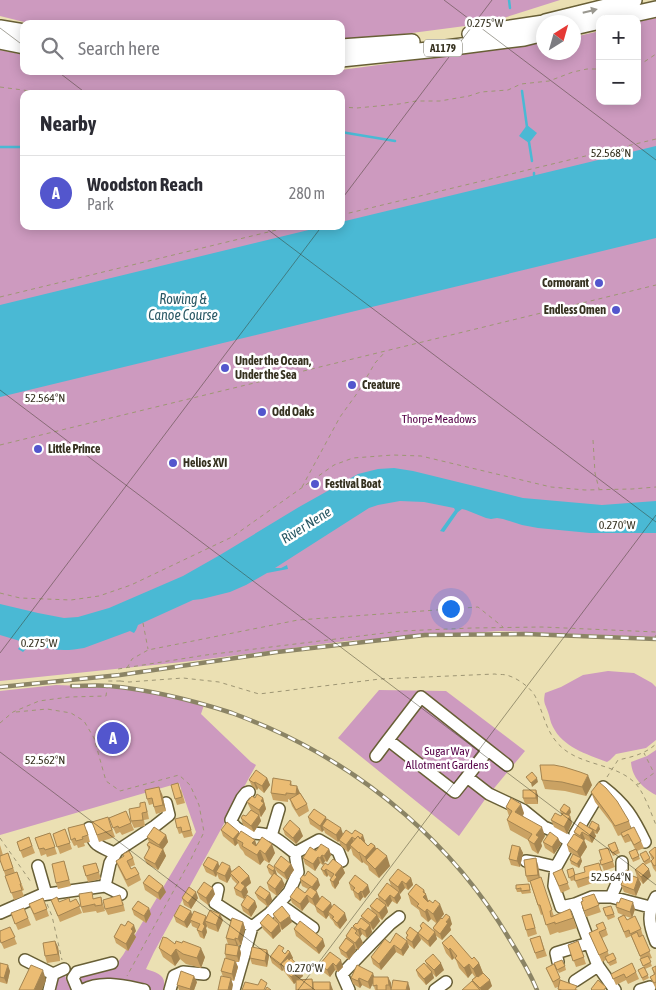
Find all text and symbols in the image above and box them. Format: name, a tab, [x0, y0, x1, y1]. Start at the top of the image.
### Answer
one-way arrow	[582, 7, 597, 15]
north arrow	[536, 15, 581, 60]
map controls	[596, 15, 641, 105]
button: +	[596, 15, 641, 60]
text: 0.275°W	[467, 16, 504, 30]
search box	[20, 20, 345, 75]
icon: search	[38, 34, 66, 62]
text: Search here	[78, 37, 160, 59]
road number: A1179	[424, 40, 462, 56]
button: −	[596, 60, 641, 105]
text: Nearby	[40, 111, 96, 135]
text: 52.568°N	[591, 146, 631, 160]
text: Woodston Reach	[87, 173, 203, 195]
text: A	[52, 184, 60, 202]
text: 280 m	[289, 184, 325, 202]
text: Park	[87, 195, 114, 213]
place label: Cormorant	[542, 276, 590, 290]
marker: Cormorant	[593, 277, 605, 289]
water label: Rowing & Canoe Course	[148, 291, 218, 323]
place label: Endless Omen	[544, 303, 606, 317]
marker: Endless Omen	[610, 304, 622, 316]
place label: Under the Ocean, Under the Sea	[235, 354, 311, 382]
marker: Under the Ocean, Under the Sea	[219, 362, 231, 374]
place label: Creature	[362, 378, 401, 392]
marker: Creature	[346, 379, 358, 391]
text: 52.564°N	[25, 391, 65, 405]
place label: Odd Oaks	[272, 405, 315, 419]
marker: Odd Oaks	[256, 406, 268, 418]
park label: Thorpe Meadows	[402, 412, 476, 426]
place label: Little Prince	[48, 442, 101, 456]
marker: Little Prince	[32, 443, 44, 455]
place label: Helios XVI	[183, 456, 227, 470]
marker: Helios XVI	[167, 457, 179, 469]
place label: Festival Boat	[325, 477, 382, 491]
marker: Festival Boat	[309, 478, 321, 490]
water label: River Nene	[278, 503, 334, 547]
text: 0.270°W	[599, 518, 636, 532]
your location	[438, 596, 464, 622]
text: 0.275°W	[21, 636, 58, 650]
pin: A	[97, 719, 129, 757]
park label: Sugar Way Allotment Gardens	[406, 744, 488, 772]
text: 52.562°N	[25, 753, 65, 767]
text: 52.564°N	[591, 870, 631, 884]
text: 0.270°W	[287, 961, 324, 975]

